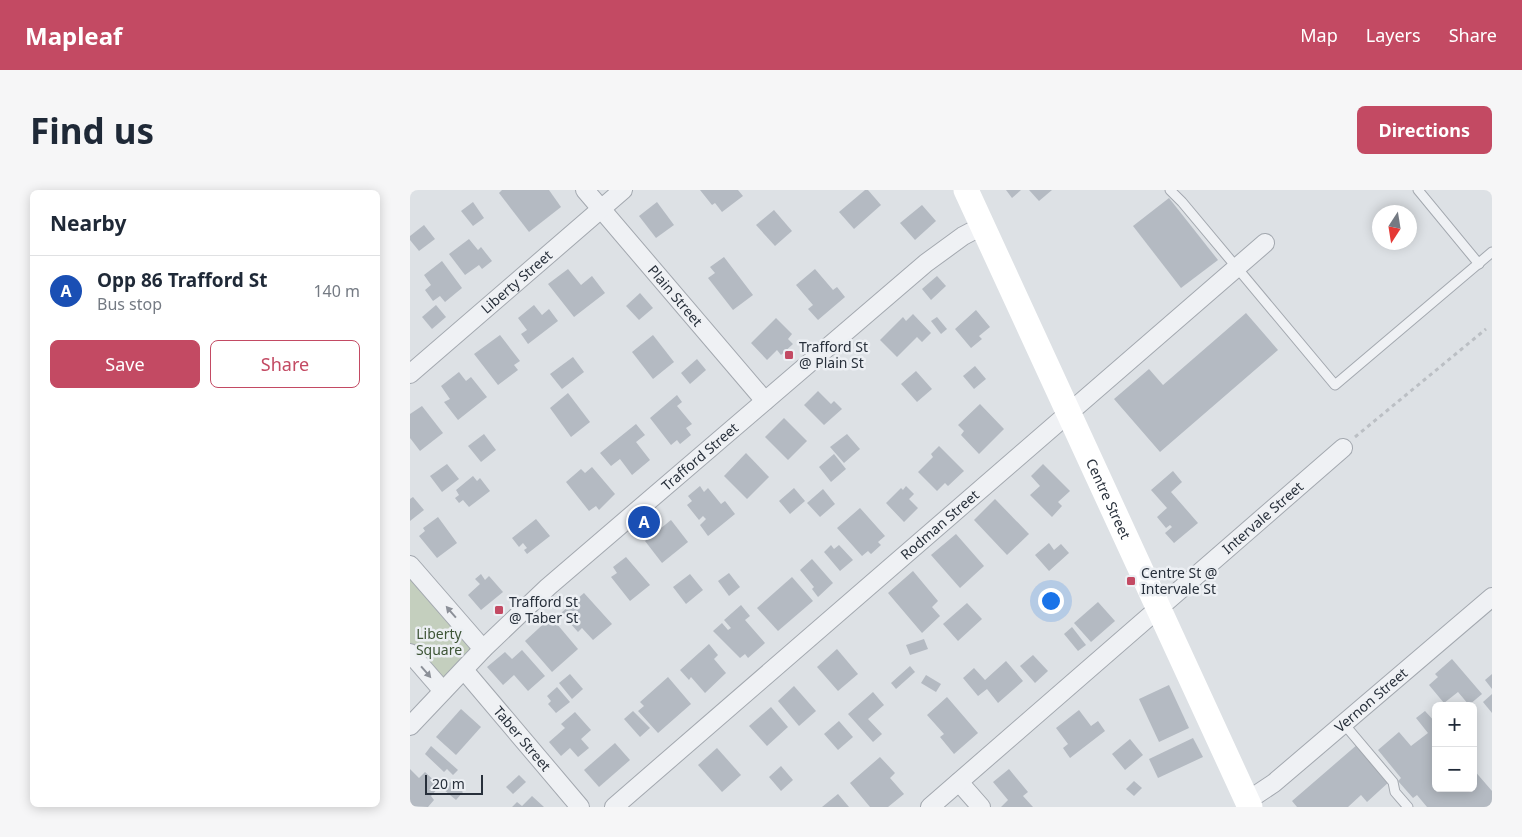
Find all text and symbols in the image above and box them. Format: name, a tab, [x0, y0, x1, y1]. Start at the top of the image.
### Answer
text: Mapleaf	[25, 19, 122, 52]
text: Map	[1300, 23, 1338, 47]
text: Layers	[1366, 23, 1421, 47]
text: Share	[1449, 23, 1497, 47]
button: Directions	[1357, 106, 1492, 154]
text: Find us	[30, 107, 154, 154]
north arrow	[1372, 205, 1417, 250]
text: Nearby	[50, 209, 126, 237]
street label: Liberty Street	[477, 245, 556, 317]
street label: Plain Street	[644, 261, 707, 330]
text: Opp 86 Trafford St	[97, 267, 268, 293]
text: A	[60, 280, 72, 302]
text: 140 m	[313, 280, 360, 302]
text: Bus stop	[97, 293, 162, 315]
place label: Trafford St @ Plain St	[799, 337, 868, 372]
button: Save	[50, 340, 200, 388]
button: Share	[210, 340, 360, 388]
marker: Trafford St @ Plain St	[783, 349, 795, 361]
street label: Trafford Street	[657, 418, 742, 495]
street label: Centre Street	[1082, 455, 1135, 542]
street label: Intervale Street	[1218, 477, 1307, 558]
street label: Rodman Street	[896, 485, 983, 564]
pin: A	[628, 503, 660, 541]
place label: Centre St @ Intervale St	[1141, 563, 1217, 598]
marker: Centre St @ Intervale St	[1125, 575, 1137, 587]
your location	[1038, 588, 1064, 614]
place label: Trafford St @ Taber St	[509, 592, 578, 627]
marker: Trafford St @ Taber St	[493, 604, 505, 616]
one-way arrow	[446, 606, 457, 619]
park label: Liberty Square	[416, 624, 463, 659]
street label: Vernon Street	[1330, 663, 1411, 736]
one-way arrow	[421, 665, 432, 678]
street label: Taber Street	[490, 702, 556, 775]
map controls	[1432, 702, 1477, 792]
button: +	[1432, 702, 1477, 747]
button: −	[1432, 747, 1477, 792]
scale bar	[425, 772, 482, 795]
text: 20 m	[432, 774, 465, 793]

